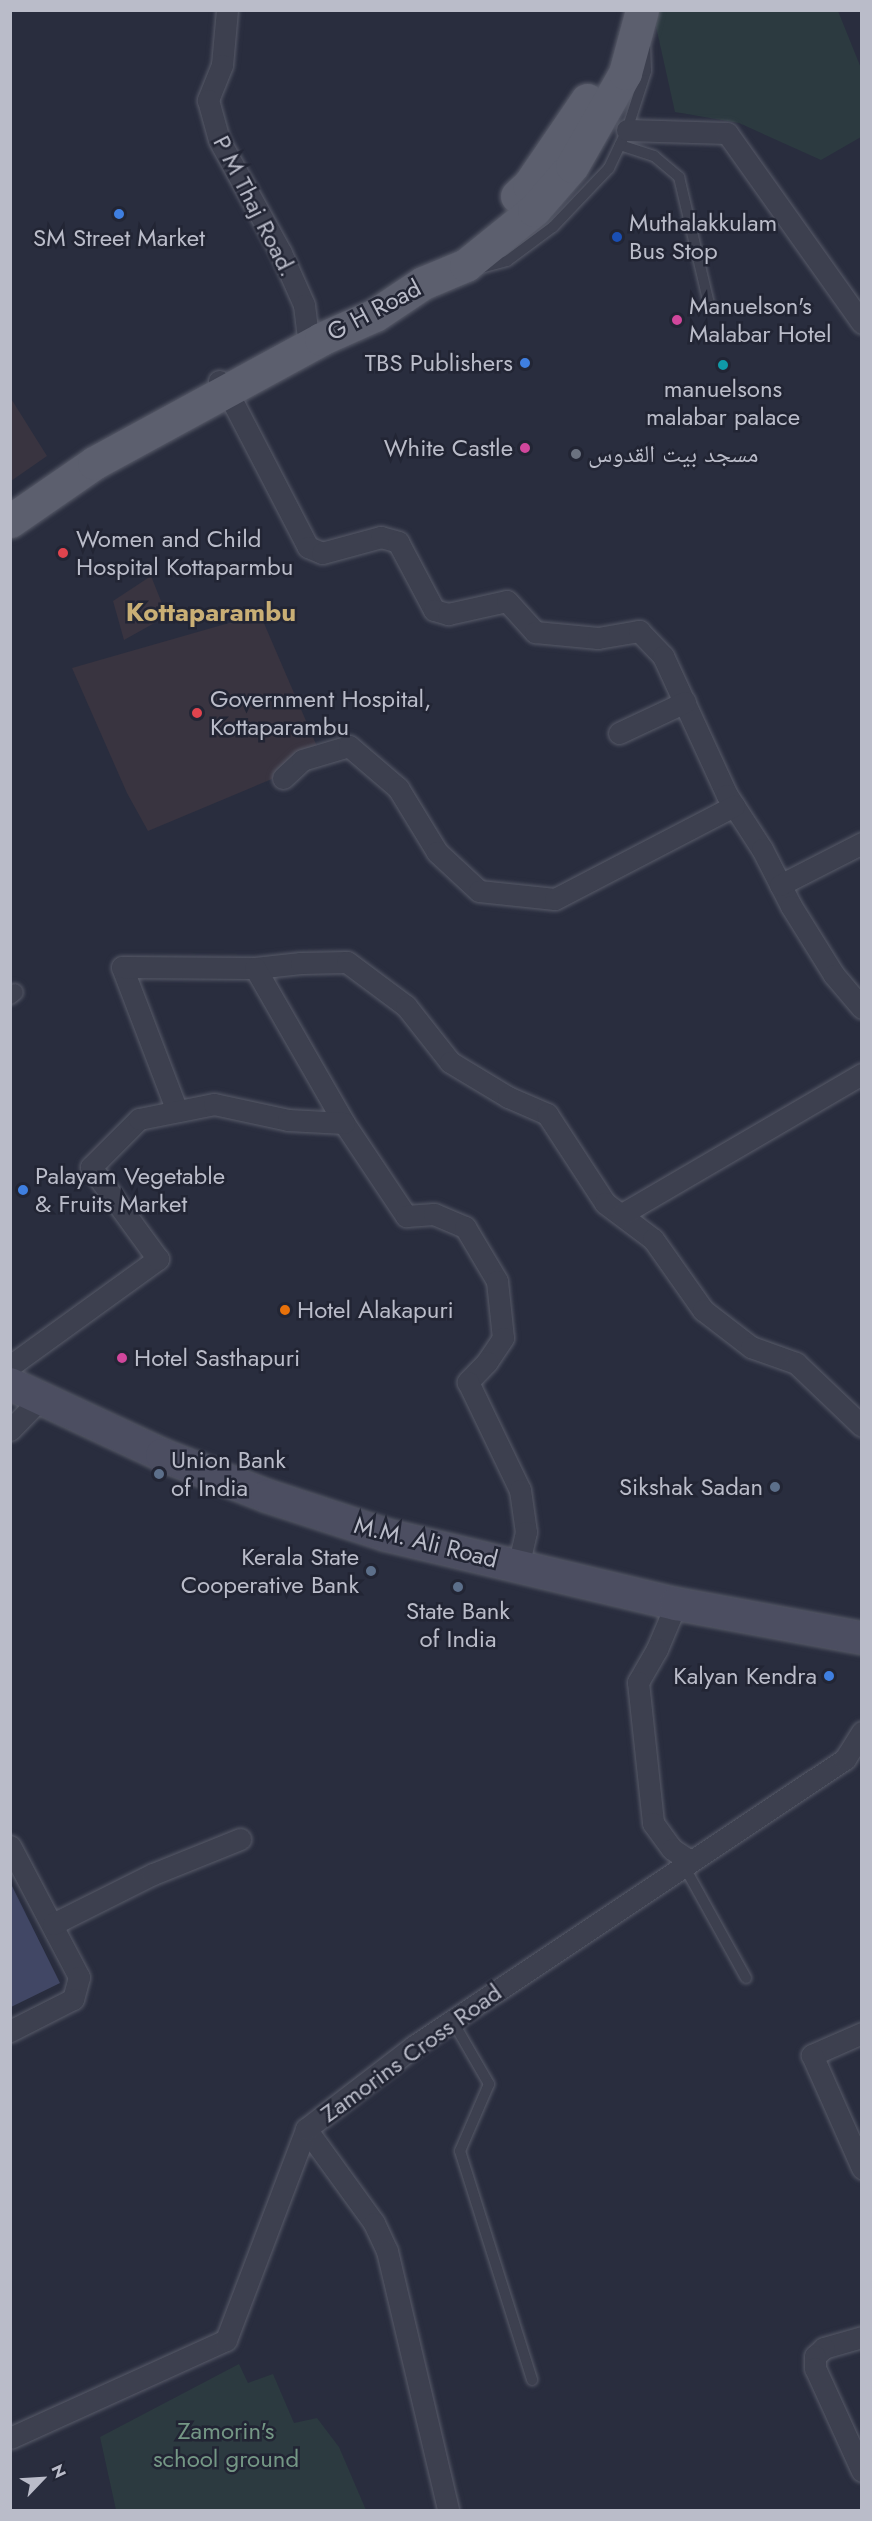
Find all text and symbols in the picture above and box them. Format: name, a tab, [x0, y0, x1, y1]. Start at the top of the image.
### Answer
street label: P M Thaj Road.	[207, 131, 303, 281]
marker: SM Street Market	[112, 207, 126, 221]
place label: Muthalakkulam Bus Stop	[629, 209, 777, 265]
place label: SM Street Market	[33, 224, 205, 252]
marker: Muthalakkulam Bus Stop	[610, 230, 624, 244]
street label: G H Road	[322, 273, 426, 347]
place label: Manuelson's Malabar Hotel	[689, 292, 832, 348]
marker: Manuelson's Malabar Hotel	[670, 313, 684, 327]
place label: TBS Publishers	[365, 349, 513, 377]
marker: TBS Publishers	[518, 356, 532, 370]
marker: manuelsons malabar palace	[716, 358, 730, 372]
place label: manuelsons malabar palace	[646, 375, 800, 431]
place label: White Castle	[384, 434, 513, 462]
place label: مسجد بیت القدوس	[588, 440, 758, 468]
marker: White Castle	[518, 441, 532, 455]
marker: مسجد بیت القدوس	[569, 447, 583, 461]
place label: Women and Child Hospital Kottaparmbu	[76, 525, 293, 581]
marker: Women and Child Hospital Kottaparmbu	[54, 544, 72, 562]
district label: Kottaparambu	[126, 597, 296, 629]
place label: Government Hospital, Kottaparambu	[210, 685, 431, 741]
marker: Government Hospital, Kottaparambu	[188, 704, 206, 722]
place label: Palayam Vegetable & Fruits Market	[35, 1162, 225, 1218]
marker: Palayam Vegetable & Fruits Market	[16, 1183, 30, 1197]
place label: Hotel Alakapuri	[297, 1296, 454, 1324]
marker: Hotel Alakapuri	[278, 1303, 292, 1317]
place label: Hotel Sasthapuri	[134, 1344, 300, 1372]
marker: Hotel Sasthapuri	[115, 1351, 129, 1365]
place label: Union Bank of India	[171, 1446, 286, 1502]
marker: Union Bank of India	[152, 1467, 166, 1481]
place label: Sikshak Sadan	[619, 1473, 763, 1501]
marker: Sikshak Sadan	[768, 1480, 782, 1494]
street label: M.M. Ali Road	[351, 1510, 501, 1574]
place label: Kerala State Cooperative Bank	[181, 1543, 359, 1599]
marker: Kerala State Cooperative Bank	[364, 1564, 378, 1578]
marker: State Bank of India	[451, 1580, 465, 1594]
place label: State Bank of India	[406, 1597, 510, 1653]
place label: Kalyan Kendra	[673, 1662, 817, 1690]
marker: Kalyan Kendra	[822, 1669, 836, 1683]
street label: Zamorins Cross Road	[315, 1978, 507, 2128]
park label: Zamorin's school ground	[153, 2417, 299, 2473]
north arrow	[12, 2449, 72, 2509]
text: N	[46, 2461, 72, 2482]

